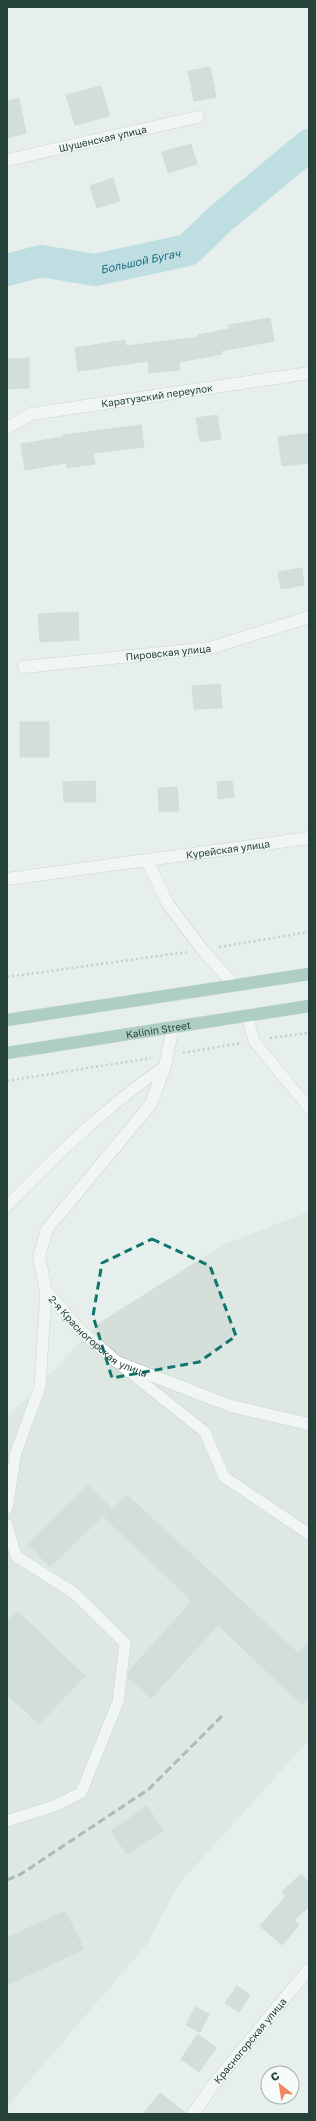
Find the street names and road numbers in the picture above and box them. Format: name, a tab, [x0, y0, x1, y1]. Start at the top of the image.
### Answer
street label: Шушенская улица	[58, 123, 148, 154]
street label: Каратузский переулок	[100, 381, 214, 410]
street label: Пировская улица	[125, 642, 212, 663]
street label: Курейская улица	[185, 837, 271, 861]
street label: Kalinin Street	[125, 1019, 191, 1040]
street label: 2-я Красногорская улица	[47, 1293, 149, 1379]
street label: Красногорская улица	[211, 1995, 289, 2086]

